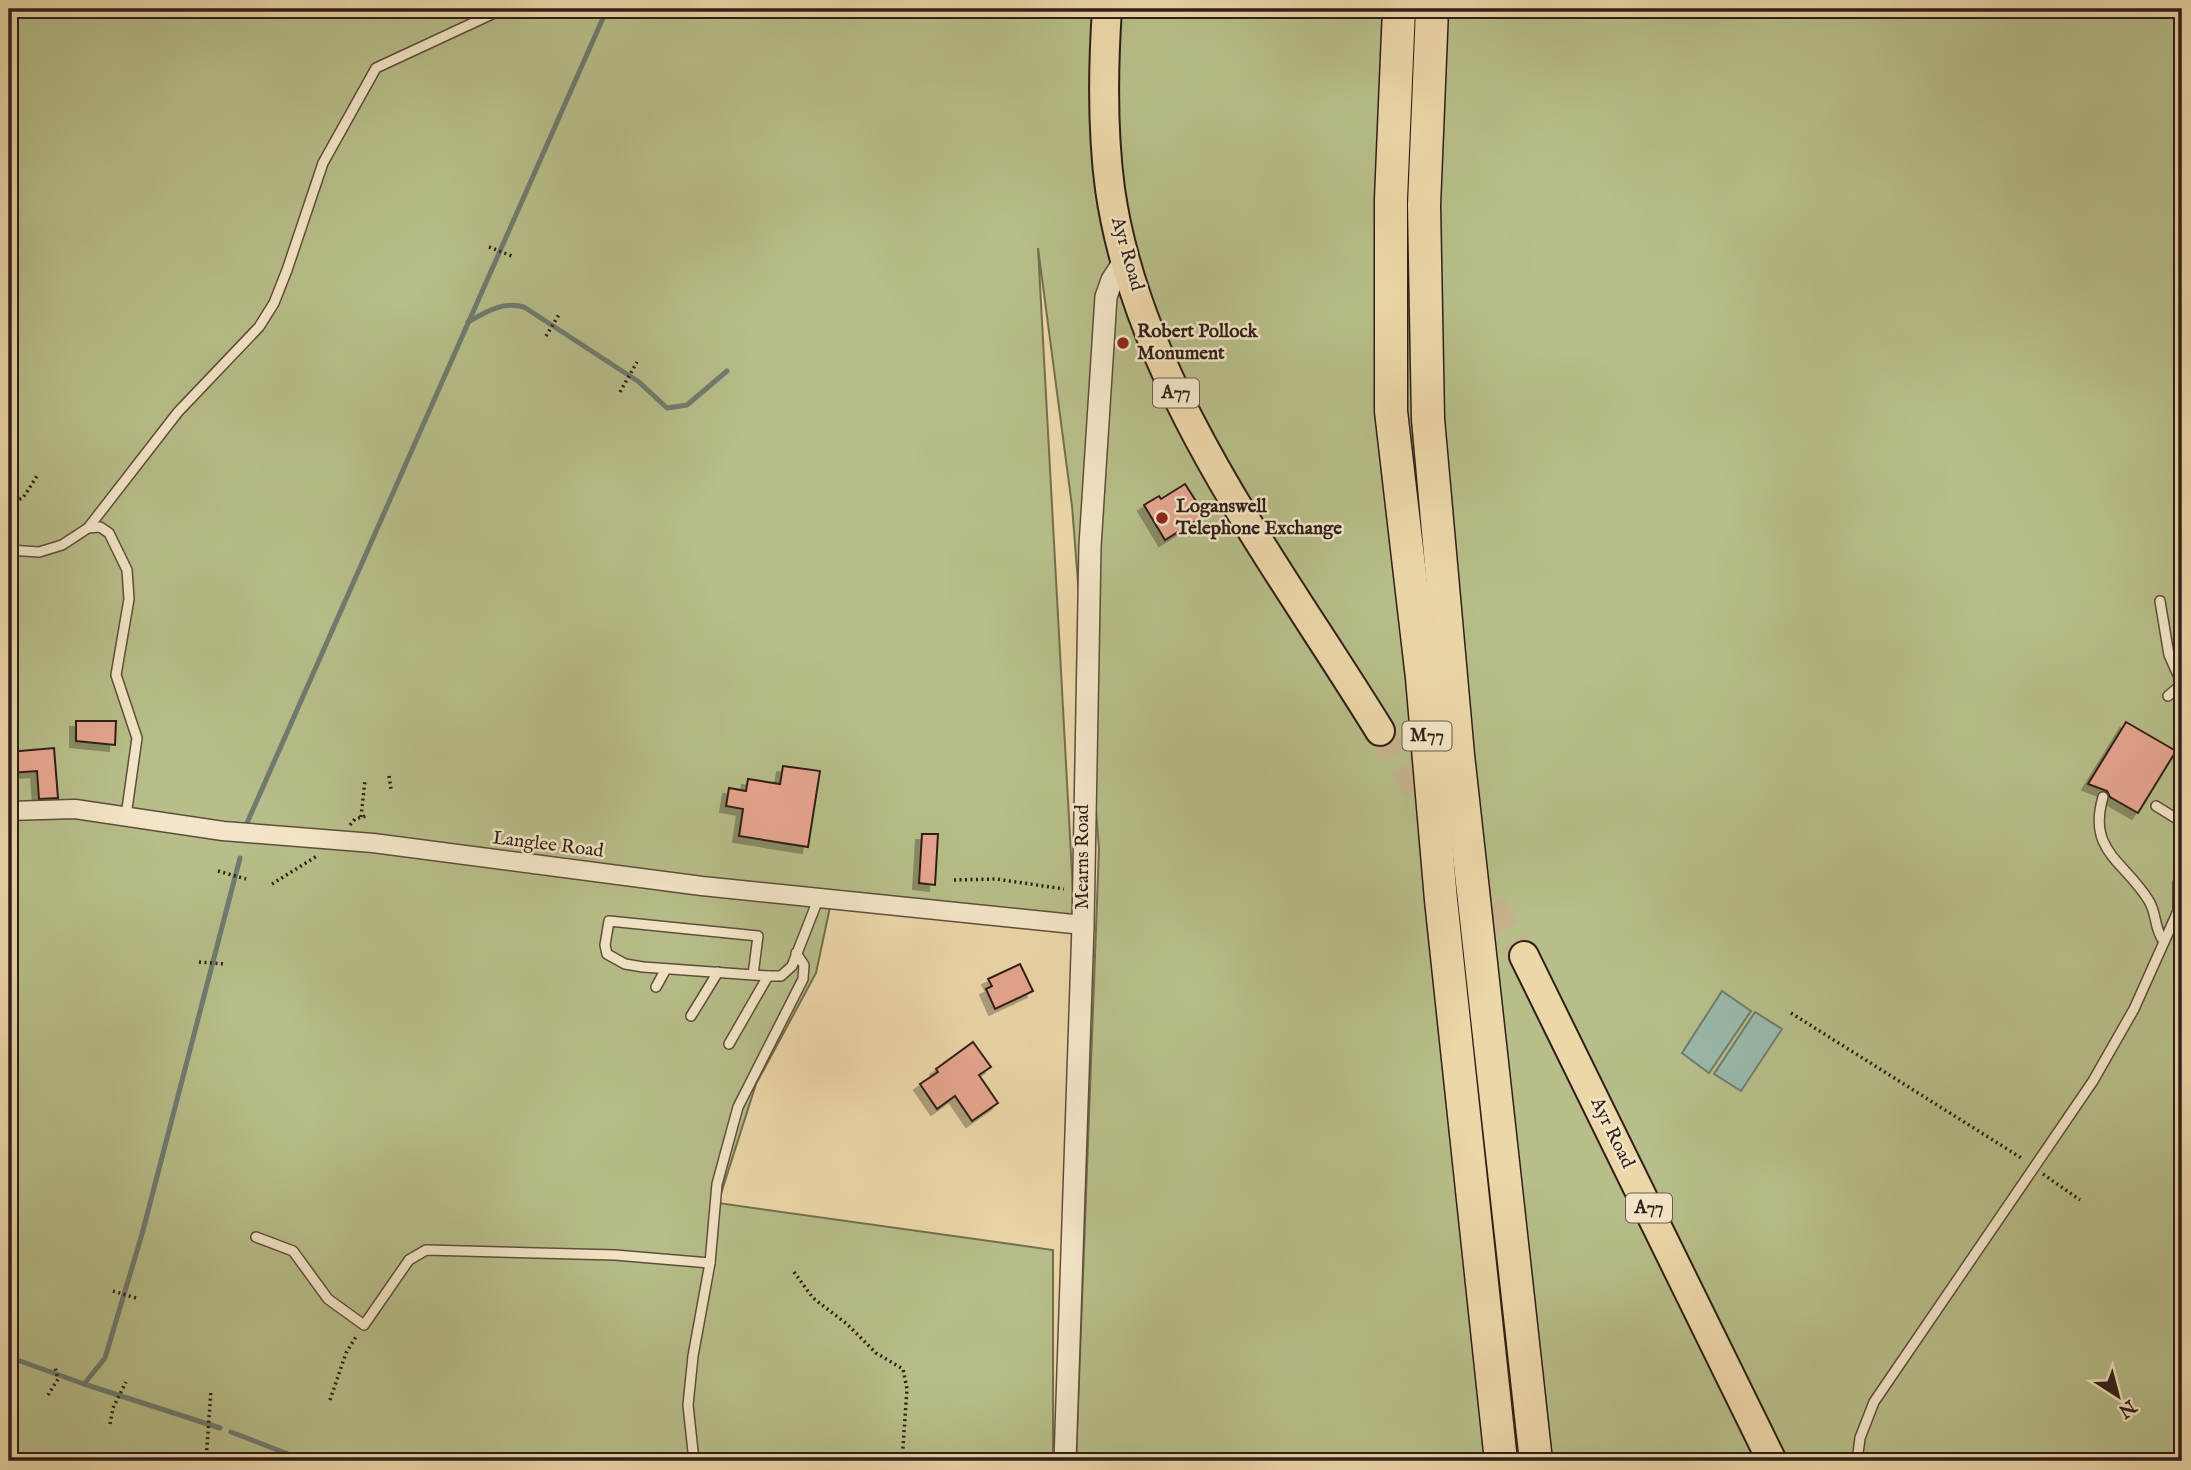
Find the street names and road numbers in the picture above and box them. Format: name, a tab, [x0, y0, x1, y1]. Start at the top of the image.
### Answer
street label: Ayr Road	[1105, 213, 1149, 295]
road number: A77	[1153, 379, 1199, 408]
road number: M77	[1402, 722, 1452, 750]
street label: Mearns Road	[1071, 803, 1095, 910]
street label: Langlee Road	[491, 826, 606, 864]
street label: Ayr Road	[1584, 1093, 1640, 1173]
road number: A77	[1626, 1194, 1672, 1223]

